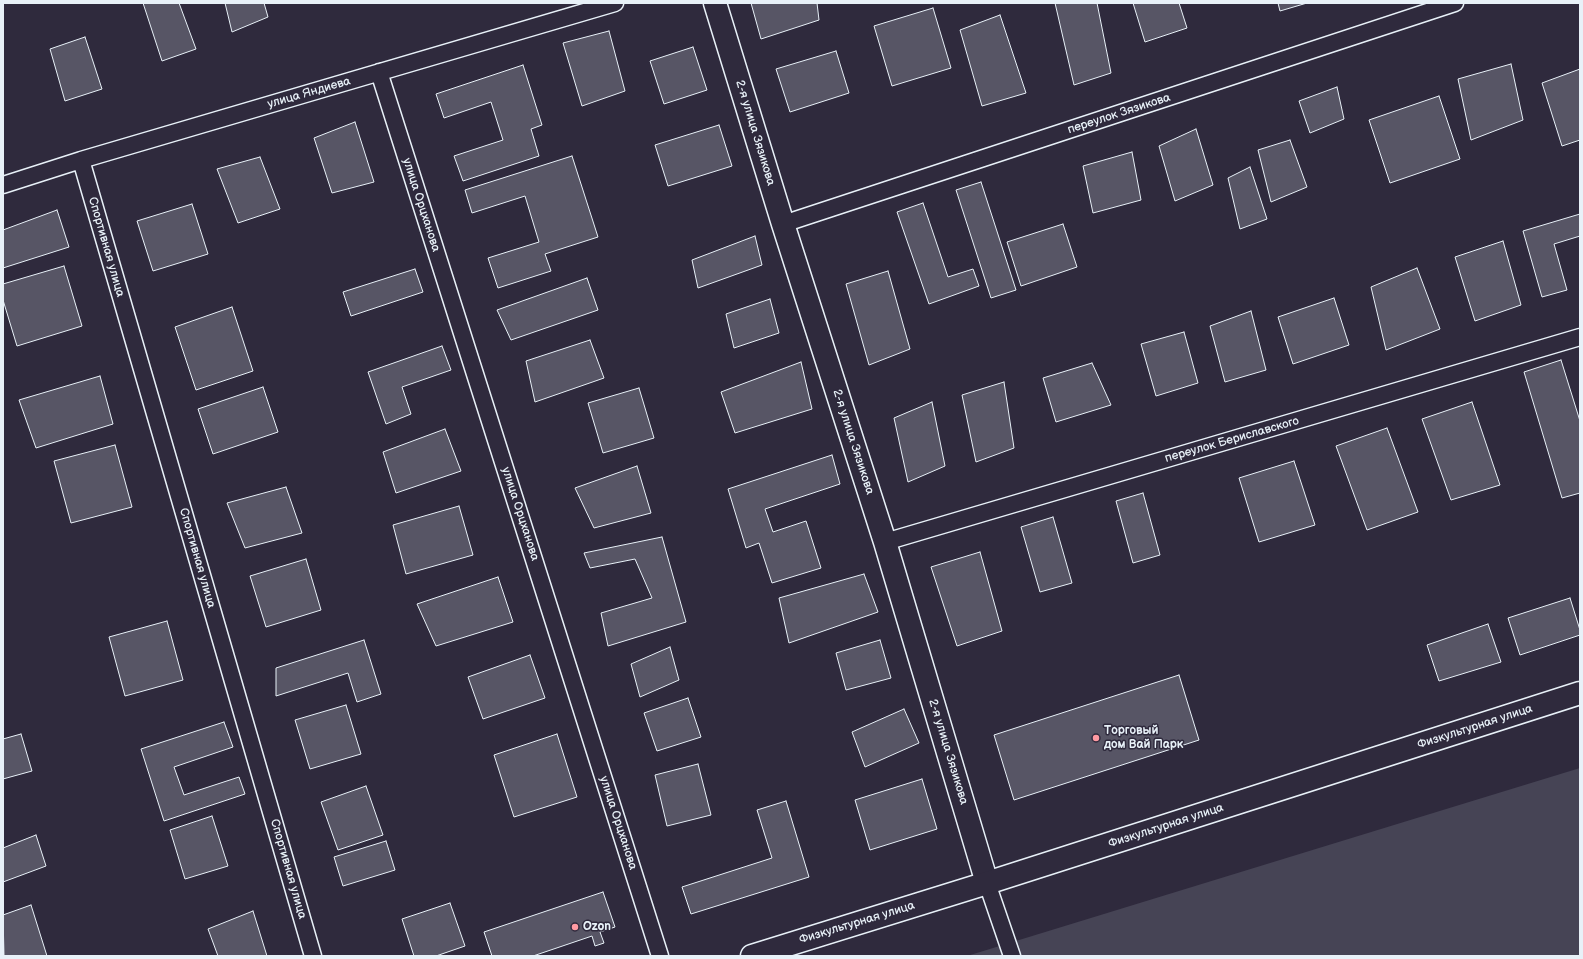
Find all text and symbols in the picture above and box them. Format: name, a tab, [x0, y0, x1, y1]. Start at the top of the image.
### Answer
street label: улица Яндиева	[266, 74, 352, 112]
street label: 2-я улица Зязикова	[732, 78, 778, 188]
street label: переулок Зязикова	[1066, 91, 1172, 137]
street label: улица Орцханова	[399, 156, 443, 254]
street label: Спортивная улица	[85, 195, 127, 299]
street label: 2-я улица Зязикова	[829, 388, 877, 496]
street label: переулок Бериславского	[1163, 414, 1301, 466]
street label: улица Орцханова	[498, 465, 542, 563]
street label: Спортивная улица	[176, 506, 218, 610]
street label: 2-я улица Зязикова	[925, 697, 971, 807]
street label: Физкультурная улица	[1416, 702, 1534, 752]
place label: Торговый дом Вай Парк	[1104, 724, 1183, 752]
marker: Торговый дом Вай Парк	[1091, 733, 1101, 743]
street label: улица Орцханова	[596, 774, 640, 872]
street label: Физкультурная улица	[1107, 801, 1225, 851]
street label: Спортивная улица	[267, 817, 309, 921]
street label: Физкультурная улица	[797, 899, 917, 947]
place label: Ozon	[583, 920, 611, 934]
marker: Ozon	[570, 922, 580, 932]

